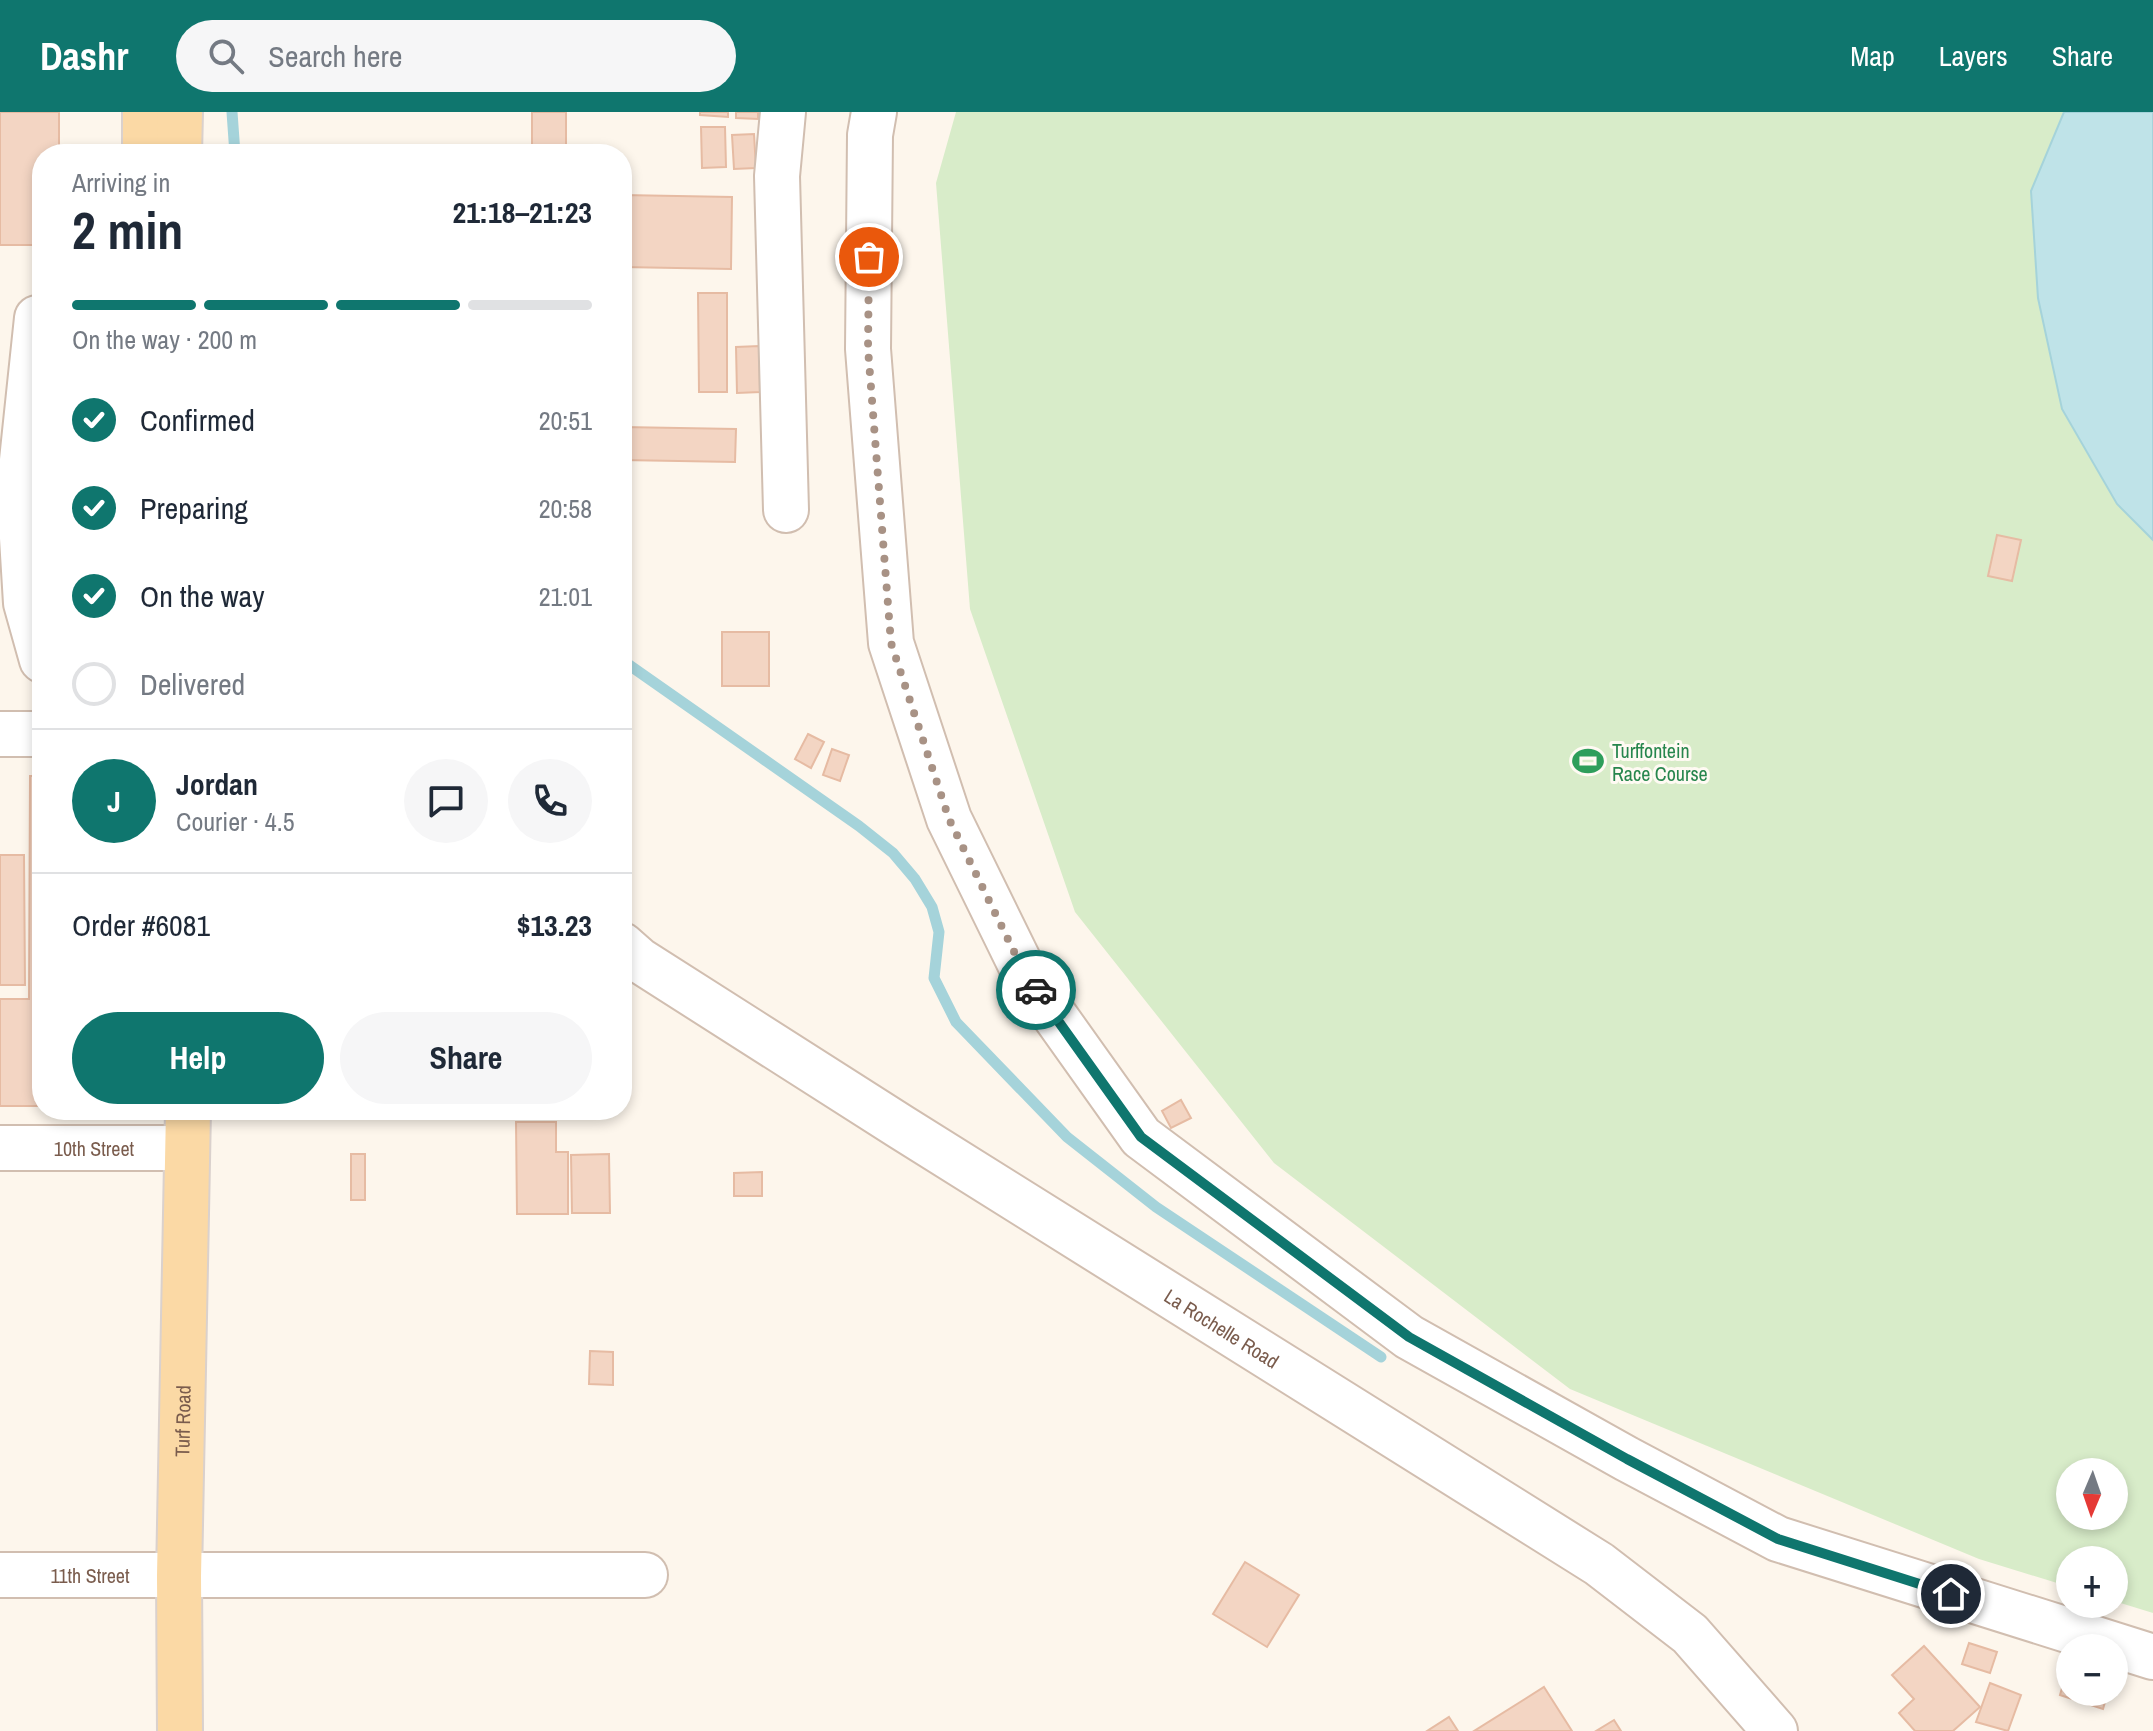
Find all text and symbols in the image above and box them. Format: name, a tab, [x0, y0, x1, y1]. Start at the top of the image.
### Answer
search box	[176, 20, 736, 92]
text: Dashr	[40, 31, 128, 82]
icon: search	[204, 34, 248, 78]
text: Search here	[268, 36, 402, 76]
text: Map	[1850, 37, 1895, 75]
text: Layers	[1939, 37, 2008, 75]
text: Share	[2052, 37, 2113, 75]
text: Arriving in	[72, 165, 170, 200]
text: 21:18–21:23	[453, 192, 592, 232]
text: 2 min	[72, 195, 183, 265]
pin	[835, 223, 903, 291]
icon: bag	[847, 235, 891, 279]
text: On the way · 200 m	[72, 322, 257, 357]
icon: check	[72, 398, 116, 442]
text: Confirmed	[140, 400, 255, 440]
text: 20:51	[539, 403, 592, 438]
icon: check	[72, 486, 116, 530]
text: Preparing	[140, 488, 248, 528]
text: 20:58	[539, 491, 592, 526]
icon: check	[72, 574, 116, 618]
text: On the way	[140, 576, 264, 616]
text: 21:01	[539, 579, 592, 614]
text: Delivered	[140, 664, 245, 704]
place label: Turffontein Race Course	[1612, 737, 1708, 787]
sports icon: Turffontein Race Course	[1571, 744, 1605, 778]
button: chat	[404, 759, 488, 843]
button: phone	[508, 759, 592, 843]
text: Jordan	[176, 764, 258, 804]
text: J	[107, 781, 121, 821]
text: Courier · 4.5	[176, 804, 295, 839]
text: Order #6081	[72, 905, 210, 945]
text: $13.23	[517, 905, 592, 945]
courier	[996, 950, 1076, 1030]
icon: car	[1014, 968, 1058, 1012]
button: Help	[72, 1012, 324, 1104]
button: Share	[340, 1012, 592, 1104]
street label: 10th Street	[54, 1135, 135, 1162]
street label: La Rochelle Road	[1159, 1282, 1284, 1374]
street label: Turf Road	[168, 1385, 196, 1457]
north arrow	[2056, 1458, 2128, 1530]
map controls	[2056, 1458, 2128, 1706]
button: +	[2056, 1546, 2128, 1618]
pin	[1917, 1560, 1985, 1628]
street label: 11th Street	[50, 1562, 130, 1589]
icon: home	[1929, 1572, 1973, 1616]
button: −	[2056, 1634, 2128, 1706]

